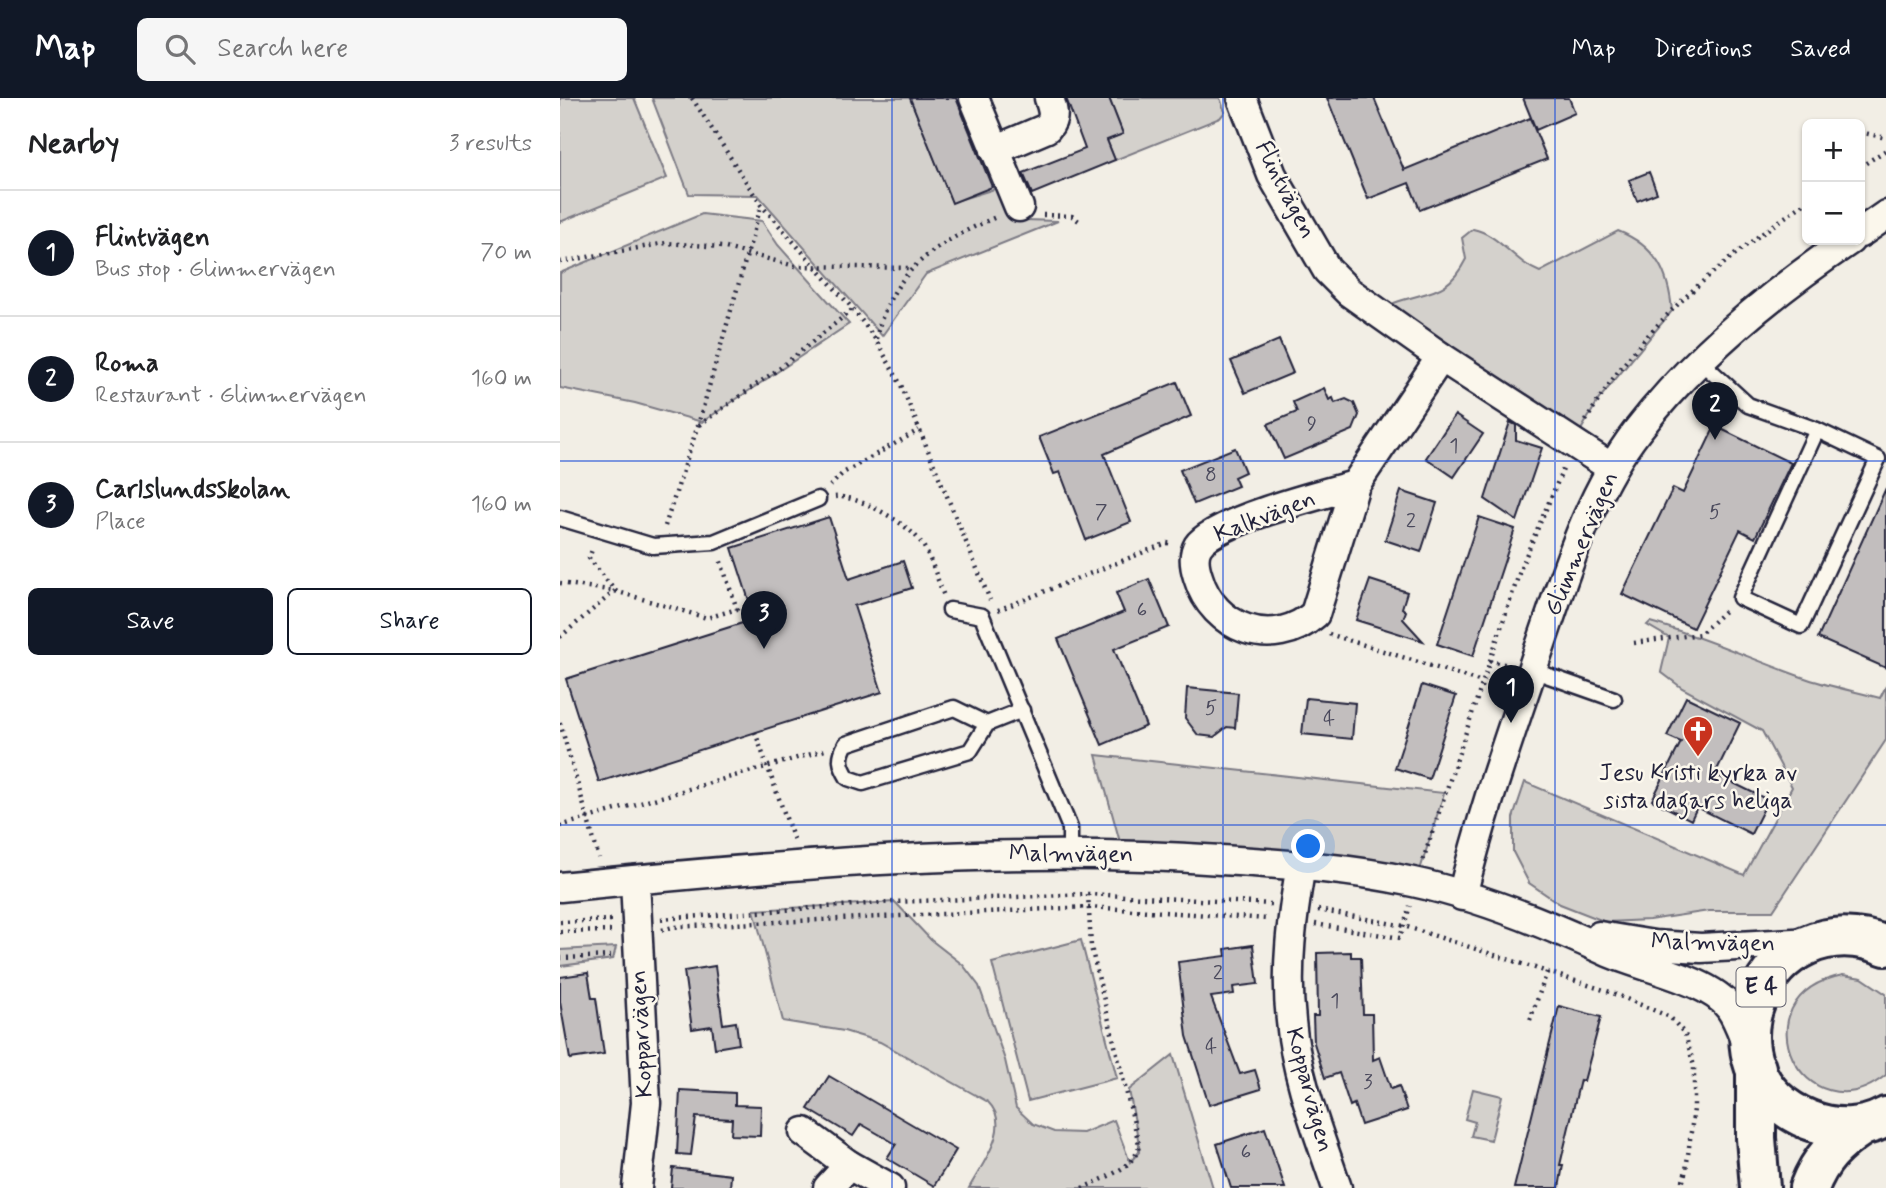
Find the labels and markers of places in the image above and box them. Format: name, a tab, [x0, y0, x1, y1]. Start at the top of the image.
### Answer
pin: 2	[1692, 382, 1738, 440]
pin: 3	[741, 591, 787, 649]
pin: 1	[1488, 665, 1534, 723]
church icon: Jesu Kristi kyrka av sista dagars heliga	[1681, 714, 1715, 758]
place label: Jesu Kristi kyrka av sista dagars heliga	[1599, 758, 1797, 820]

